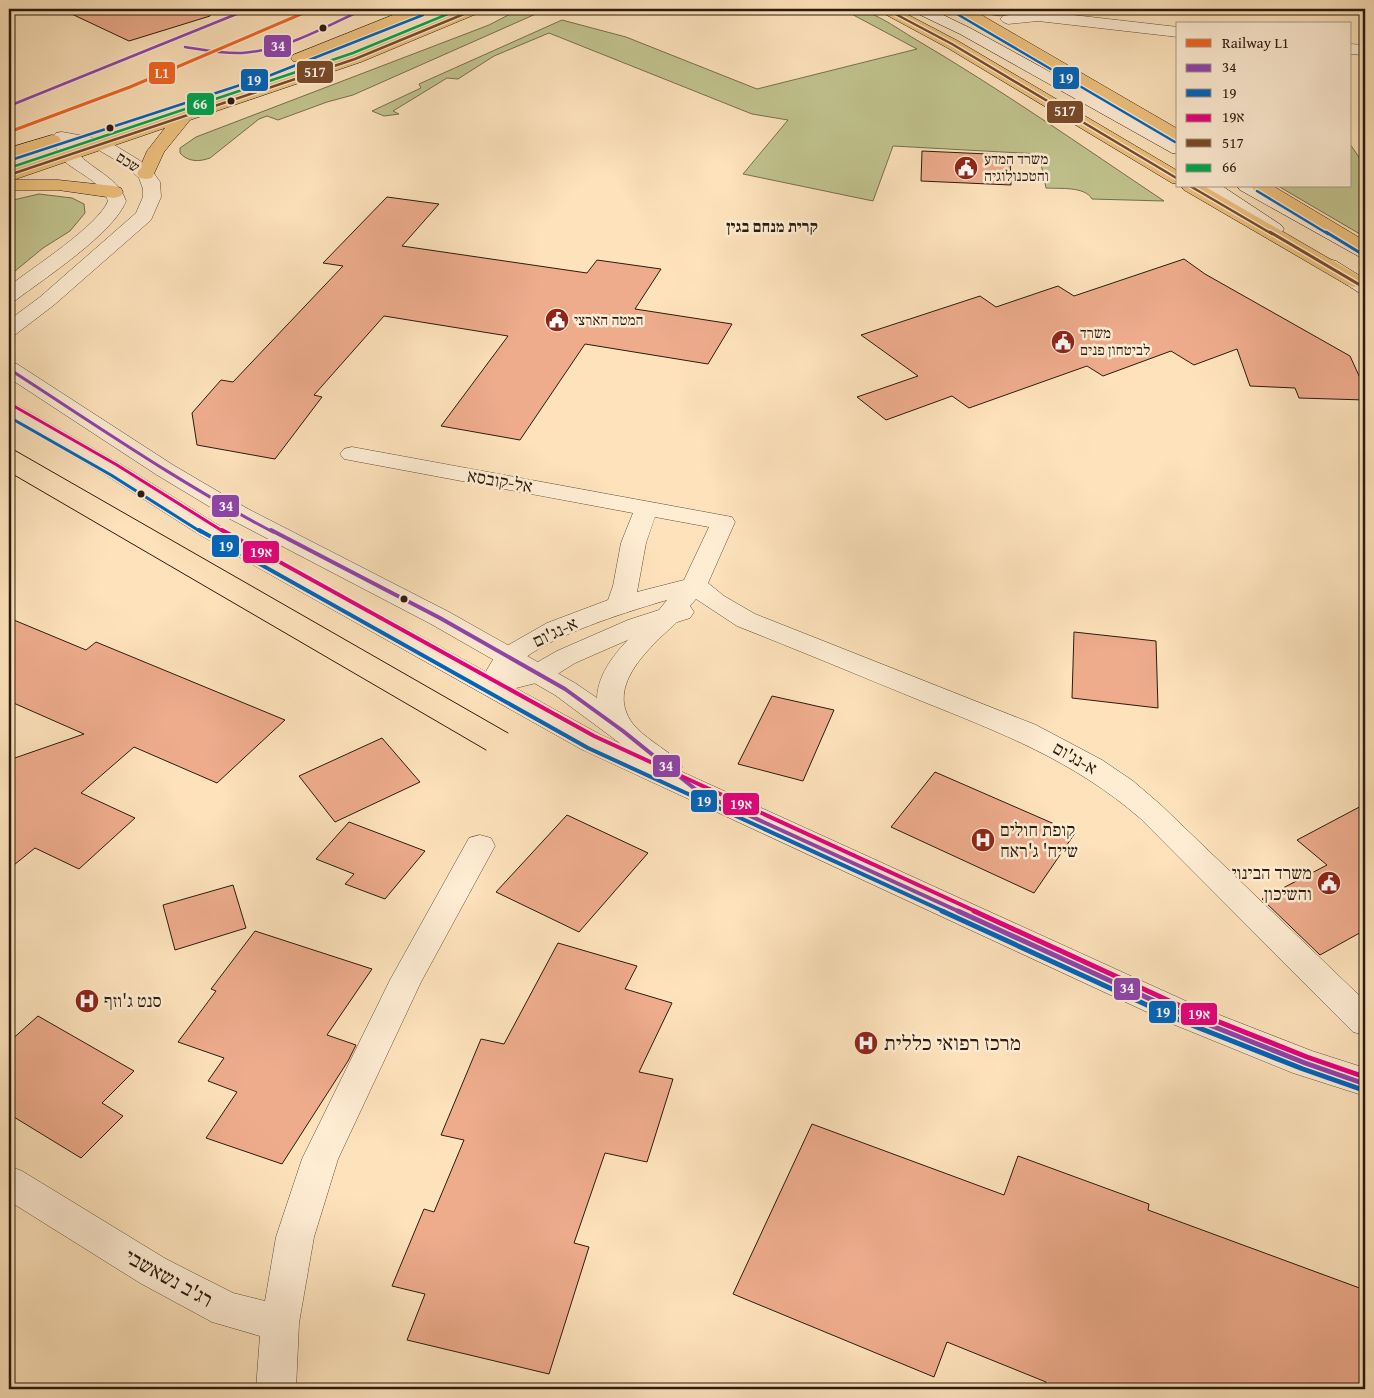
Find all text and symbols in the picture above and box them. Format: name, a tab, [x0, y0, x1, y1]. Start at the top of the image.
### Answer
legend	[1176, 22, 1352, 188]
unlabelled marker	[318, 23, 328, 33]
text: Railway L1	[1222, 32, 1289, 53]
line badge: 34	[263, 34, 292, 58]
text: 34	[271, 36, 285, 56]
text: 34	[1222, 56, 1236, 77]
line badge: 517	[296, 60, 334, 84]
line badge: L1	[148, 61, 176, 85]
text: 517	[304, 62, 326, 82]
text: L1	[155, 63, 169, 83]
line badge: 19	[1052, 66, 1080, 90]
line badge: 19	[240, 68, 269, 92]
text: 19	[1059, 68, 1073, 88]
text: 19	[247, 70, 261, 90]
text: 19	[1222, 82, 1236, 103]
line badge: 66	[186, 92, 215, 116]
text: 66	[193, 94, 207, 114]
unlabelled marker	[226, 96, 236, 106]
line badge: 517	[1046, 100, 1084, 124]
text: 517	[1054, 101, 1076, 121]
text: 19א	[1222, 106, 1244, 127]
unlabelled marker	[105, 123, 115, 133]
text: 517	[1222, 132, 1244, 153]
street label: שכם	[112, 146, 144, 177]
place label: משרד המדע והטכנולוגיה	[984, 148, 1049, 186]
public building icon: משרד המדע והטכנולוגיה	[953, 155, 979, 181]
text: 66	[1222, 156, 1236, 177]
district label: קרית מנחם בגין	[726, 214, 818, 238]
public building icon: המטה הארצי	[544, 307, 570, 333]
place label: המטה הארצי	[574, 309, 644, 330]
place label: משרד לביטחון פנים	[1080, 322, 1150, 360]
public building icon: משרד לביטחון פנים	[1050, 329, 1076, 355]
street label: אל-קובסא	[465, 462, 535, 500]
unlabelled marker	[136, 489, 146, 499]
line badge: 34	[211, 494, 240, 518]
text: 34	[219, 496, 233, 516]
line badge: 19	[211, 534, 240, 558]
text: 19	[219, 536, 233, 556]
line badge: 19א	[242, 540, 280, 564]
text: 19א	[250, 542, 272, 562]
unlabelled marker	[399, 594, 409, 604]
street label: א-נג'ום	[528, 609, 582, 654]
street label: א-נג'ום	[1048, 734, 1102, 781]
line badge: 34	[652, 754, 681, 778]
text: 34	[659, 756, 673, 776]
line badge: 19	[690, 789, 718, 813]
text: 19	[697, 791, 711, 811]
line badge: 19א	[722, 792, 760, 816]
text: 19א	[730, 794, 752, 814]
place label: קופת חולים שייח' ג'ראח	[1000, 816, 1078, 864]
hospital icon: קופת חולים שייח' ג'ראח	[970, 827, 996, 853]
place label: משרד הבינוי והשיכון	[1232, 859, 1312, 907]
public building icon: משרד הבינוי והשיכון	[1316, 870, 1342, 896]
line badge: 34	[1113, 977, 1141, 1001]
text: 34	[1120, 978, 1134, 998]
place label: סנט ג'וזף	[104, 987, 162, 1014]
hospital icon: סנט ג'וזף	[74, 988, 100, 1014]
line badge: 19	[1148, 1000, 1177, 1024]
text: 19	[1156, 1002, 1170, 1022]
line badge: 19א	[1180, 1002, 1218, 1026]
text: 19א	[1188, 1004, 1210, 1024]
place label: מרכז רפואי כללית	[884, 1027, 1021, 1058]
hospital icon: מרכז רפואי כללית	[853, 1030, 879, 1056]
street label: רג'ב נשאשבי	[119, 1241, 219, 1315]

